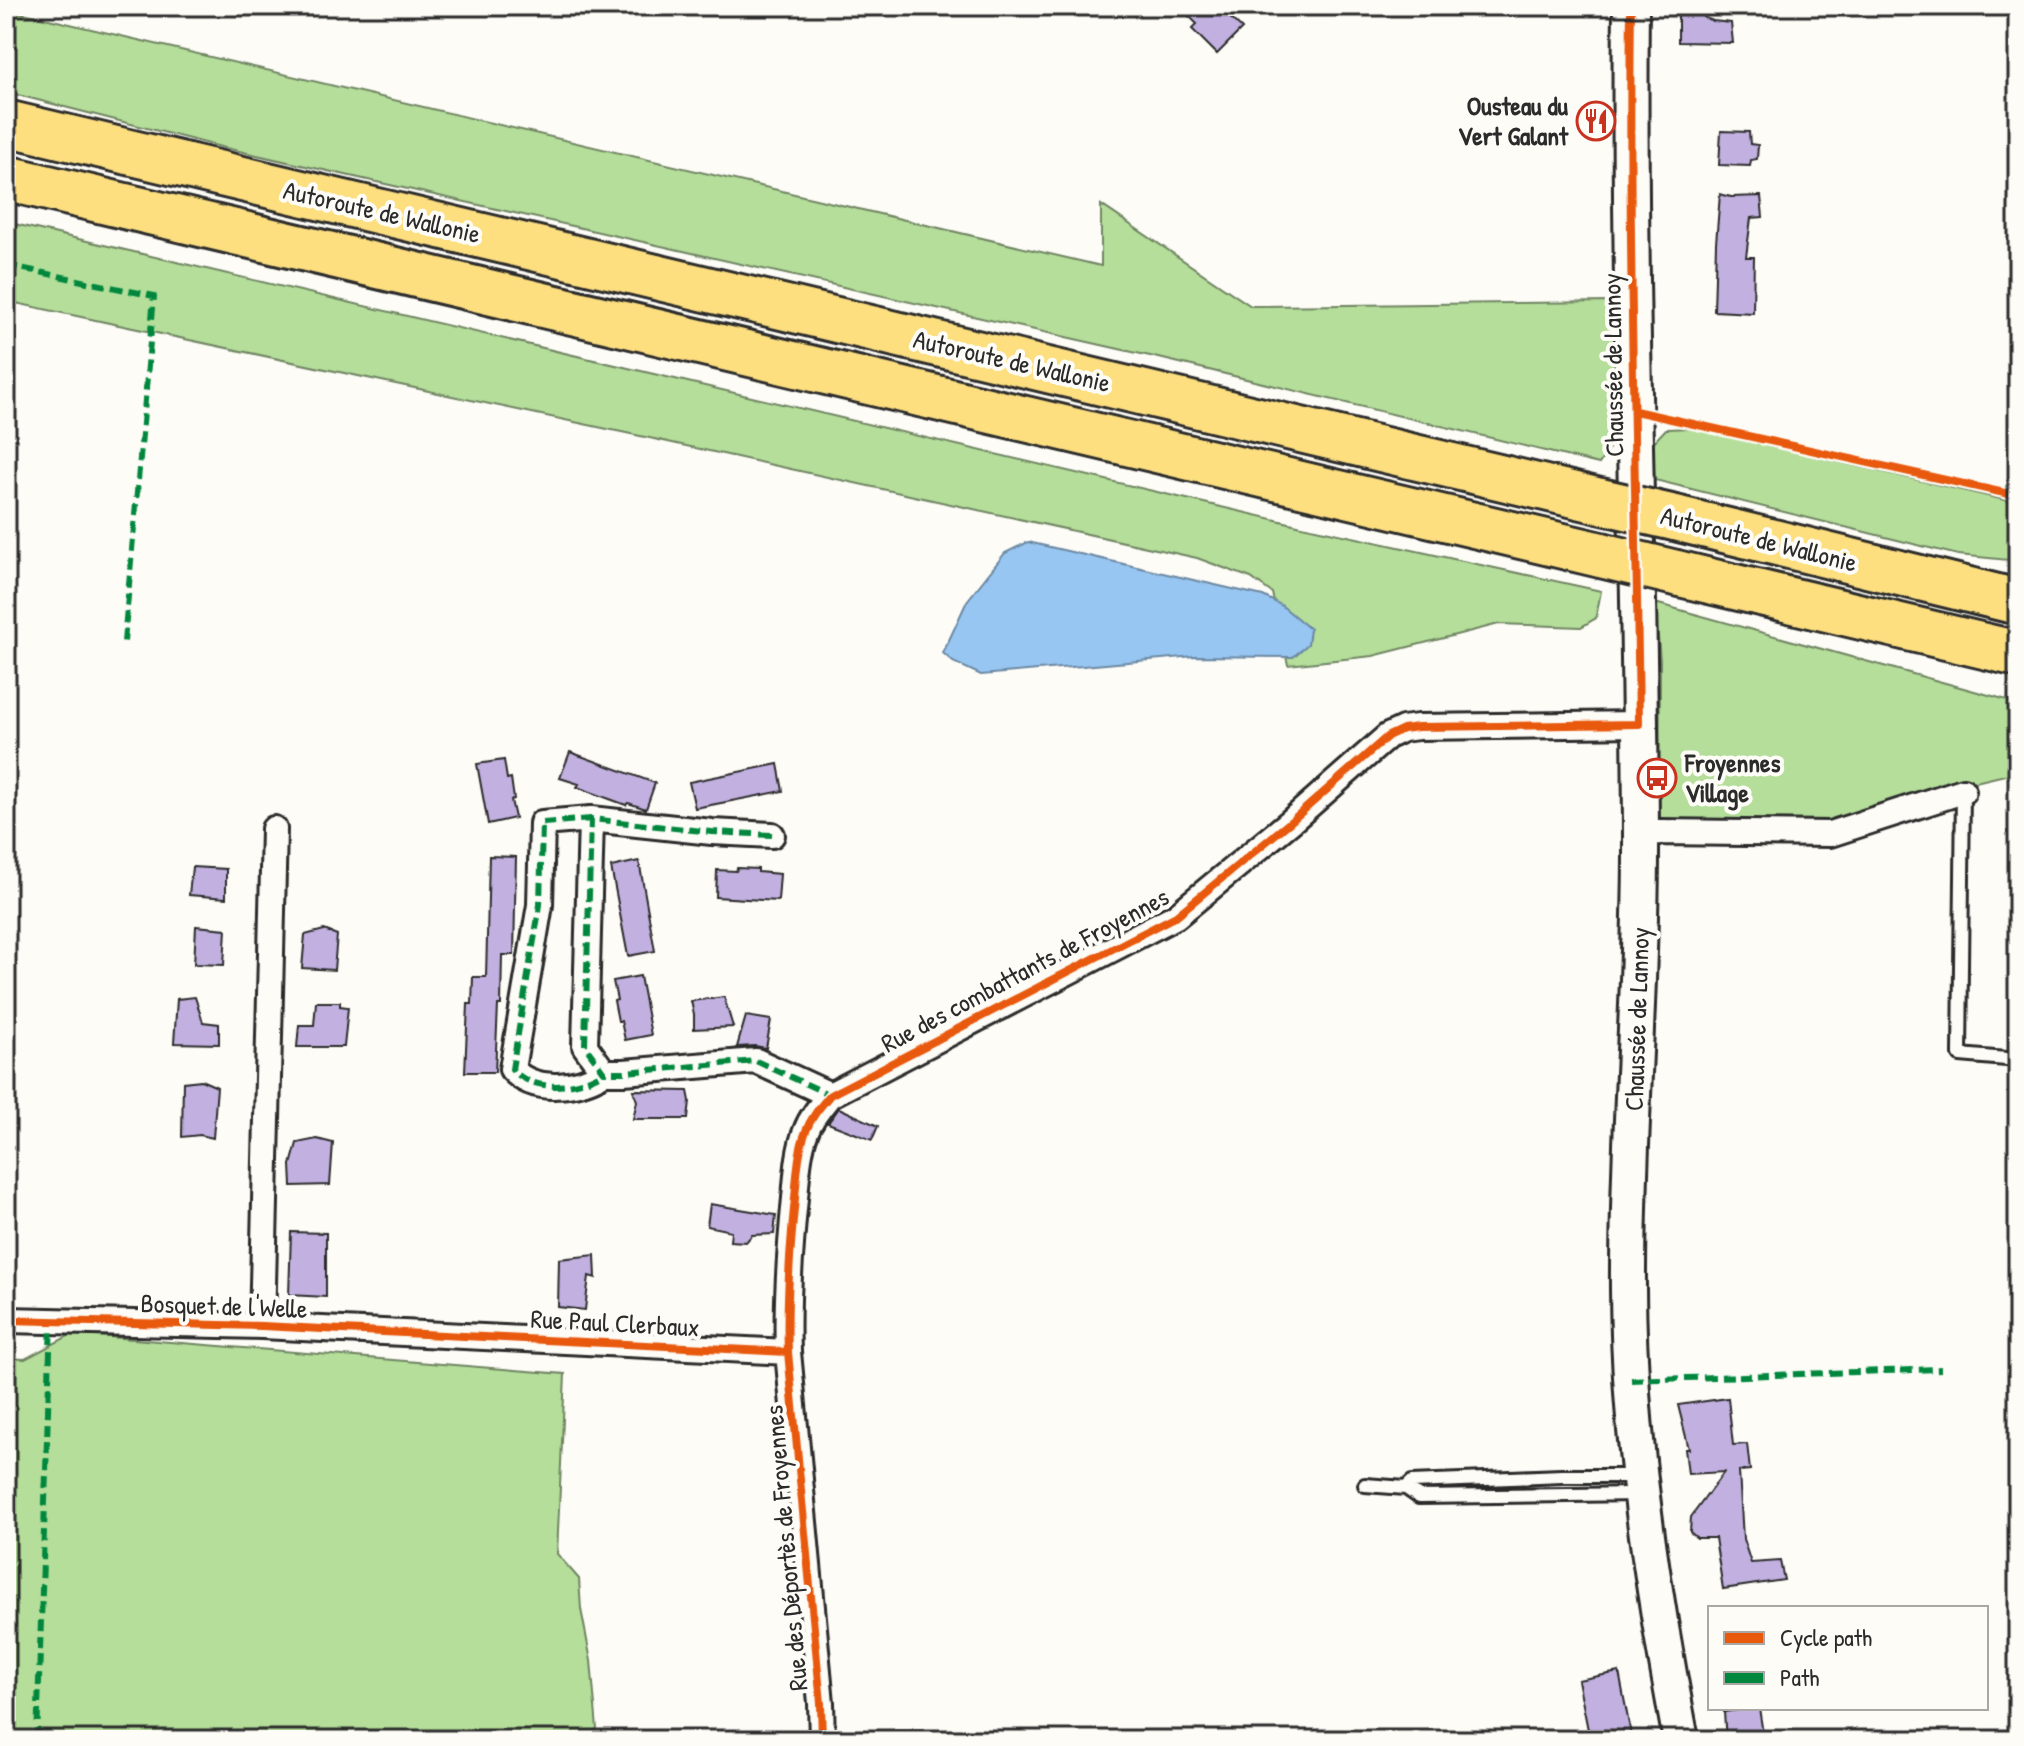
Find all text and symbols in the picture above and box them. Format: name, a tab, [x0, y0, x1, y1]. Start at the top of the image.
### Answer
place label: Ousteau du Vert Galant	[1458, 88, 1569, 153]
restaurant icon: Ousteau du Vert Galant	[1575, 100, 1617, 142]
street label: Autoroute de Wallonie	[280, 172, 484, 251]
street label: Chaussée de Lannoy	[1593, 273, 1632, 457]
street label: Autoroute de Wallonie	[910, 321, 1114, 400]
street label: Autoroute de Wallonie	[1657, 497, 1861, 580]
place label: Froyennes Village	[1684, 745, 1780, 811]
bus stop icon: Froyennes Village	[1636, 757, 1678, 799]
street label: Rue des combattants de Froyennes	[875, 879, 1175, 1060]
street label: Chaussée de Lannoy	[1616, 927, 1657, 1111]
street label: Bosquet de l'Welle	[140, 1285, 308, 1326]
street label: Rue Paul Clerbaux	[530, 1301, 700, 1344]
street label: Rue des Déportès de Froyennes	[756, 1404, 815, 1692]
legend	[1708, 1606, 1988, 1710]
text: Cycle path	[1780, 1621, 1872, 1653]
text: Path	[1780, 1661, 1819, 1693]

